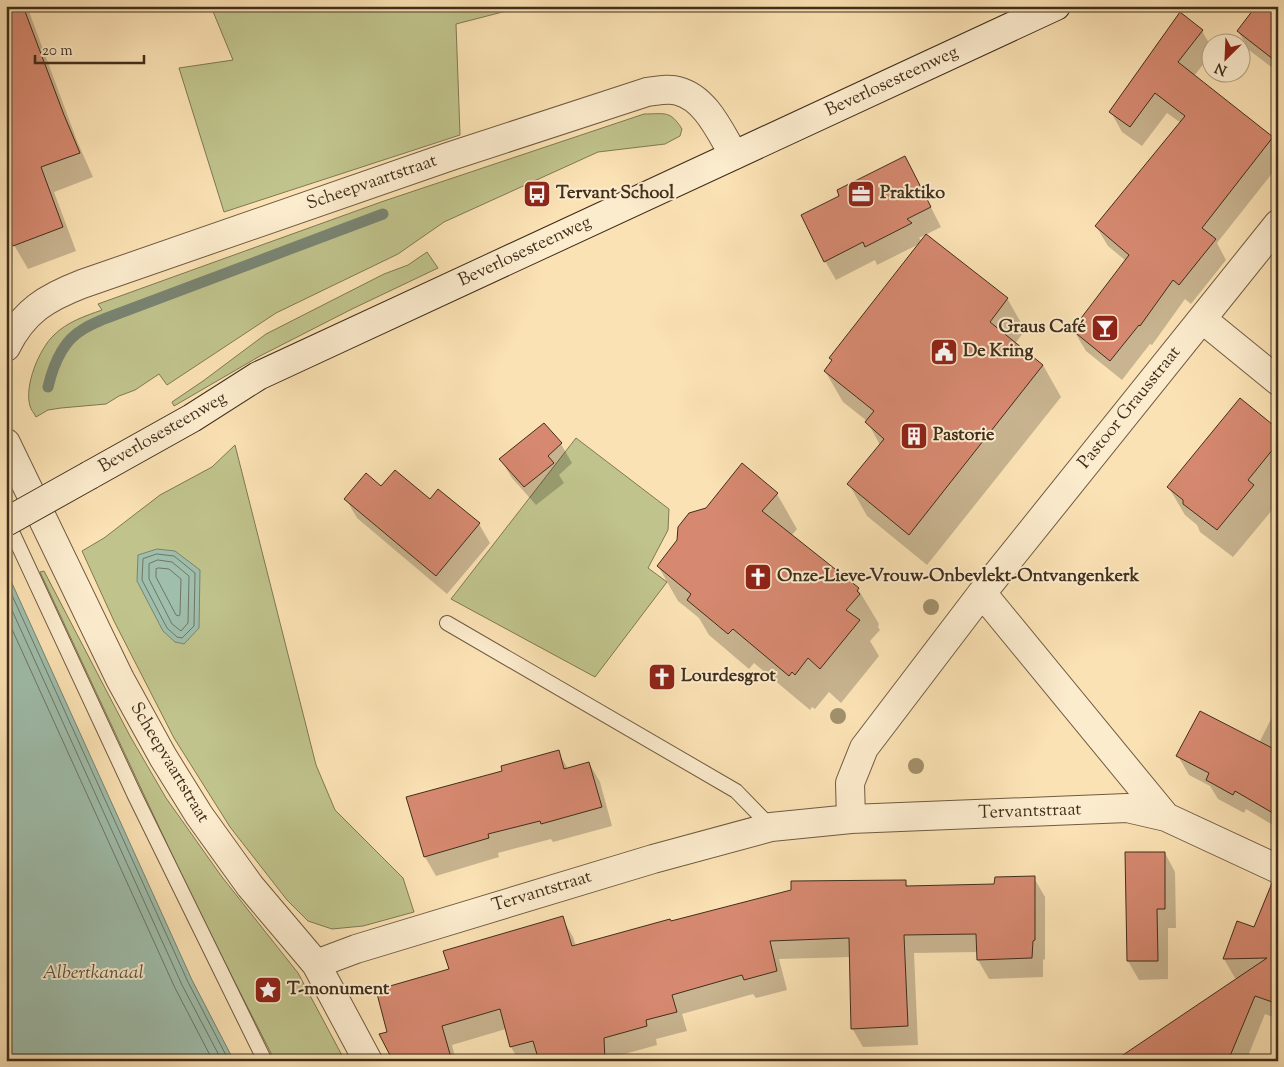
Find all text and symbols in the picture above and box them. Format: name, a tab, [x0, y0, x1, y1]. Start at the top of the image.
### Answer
scale bar	[35, 32, 144, 64]
north arrow	[1202, 32, 1252, 82]
street label: Beverlosesteenweg	[821, 40, 963, 124]
text: 20 m	[42, 41, 73, 62]
text: N	[1212, 57, 1231, 79]
street label: Scheepvaartstraat	[303, 148, 441, 218]
bus stop icon: Tervant School	[522, 179, 552, 209]
office icon: Praktiko	[846, 179, 876, 209]
place label: Tervant School	[556, 181, 675, 207]
place label: Praktiko	[880, 181, 945, 207]
street label: Beverlosesteenweg	[454, 210, 596, 294]
bar icon: Graus Café	[1090, 313, 1120, 343]
place label: Graus Café	[998, 315, 1087, 341]
public building icon: De Kring	[929, 337, 959, 367]
place label: De Kring	[963, 339, 1033, 365]
street label: Pastoor Grausstraat	[1072, 341, 1188, 475]
street label: Beverlosesteenweg	[94, 386, 232, 480]
building icon: Pastorie	[899, 421, 929, 451]
place label: Pastorie	[933, 423, 995, 449]
church icon: Onze-Lieve-Vrouw-Onbevlekt-Ontvangenkerk	[743, 562, 773, 592]
place label: Onze-Lieve-Vrouw-Onbevlekt-Ontvangenkerk	[777, 564, 1140, 590]
church icon: Lourdesgrot	[647, 662, 677, 692]
place label: Lourdesgrot	[681, 664, 777, 690]
street label: Scheepvaartstraat	[123, 698, 215, 828]
street label: Tervantstraat	[978, 797, 1082, 827]
street label: Tervantstraat	[489, 864, 595, 920]
water label: Albertkanaal	[42, 960, 144, 987]
place icon: T-monument	[253, 975, 283, 1005]
place label: T-monument	[287, 977, 390, 1003]

